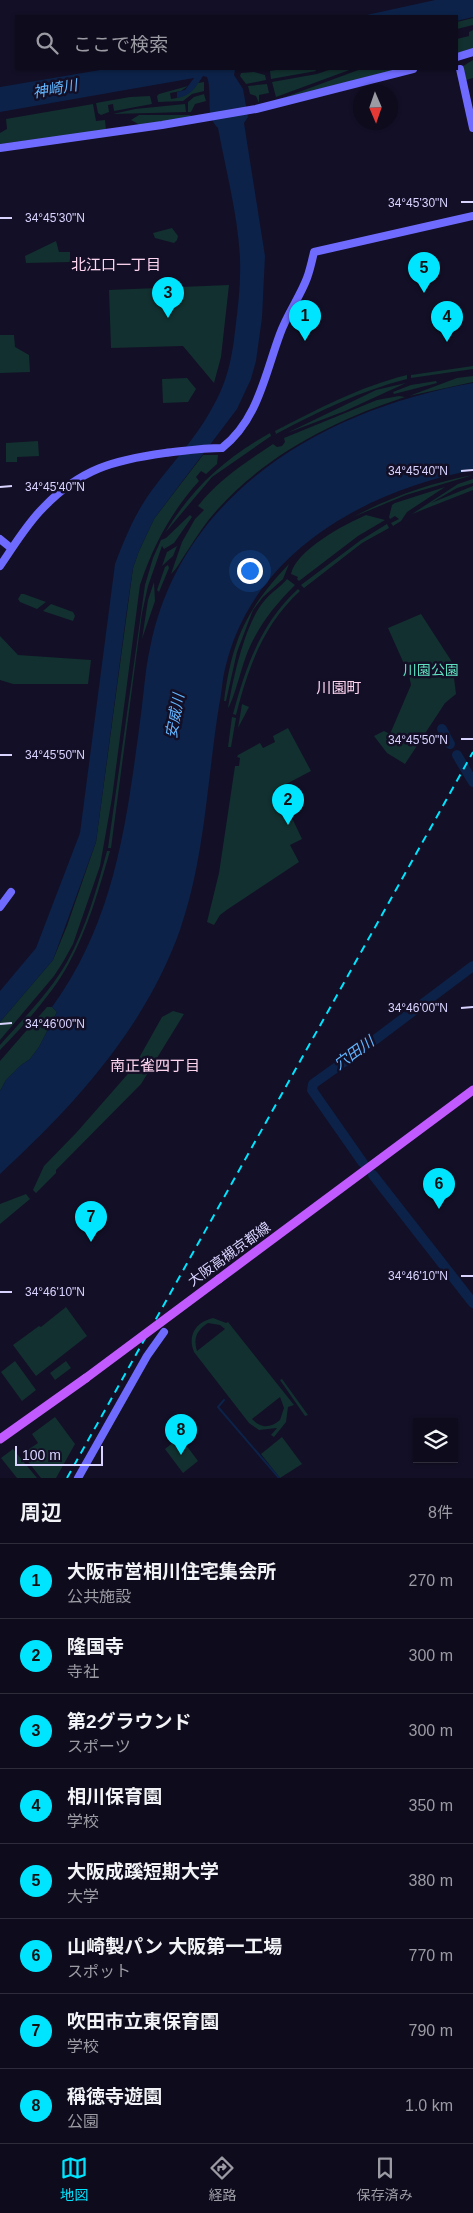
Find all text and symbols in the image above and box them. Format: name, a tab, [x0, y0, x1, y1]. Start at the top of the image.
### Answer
search box	[15, 15, 458, 70]
icon: search	[33, 29, 61, 57]
text: ここで検索	[73, 34, 168, 55]
water label: 神崎川	[31, 76, 81, 101]
north arrow	[353, 85, 398, 130]
text: 34°45'30"N	[388, 196, 448, 210]
text: 34°45'30"N	[25, 211, 85, 225]
pin: 5	[408, 252, 440, 293]
district label: 北江口一丁目	[71, 256, 161, 273]
pin: 3	[152, 277, 184, 318]
pin: 1	[289, 300, 321, 341]
pin: 4	[431, 301, 463, 342]
text: 34°45'40"N	[388, 464, 448, 478]
text: 34°45'40"N	[25, 480, 85, 494]
your location	[237, 558, 263, 584]
park label: 川園公園	[403, 662, 459, 678]
district label: 川園町	[316, 679, 362, 696]
water label: 安威川	[162, 690, 187, 740]
text: 34°45'50"N	[388, 733, 448, 747]
text: 34°45'50"N	[25, 748, 85, 762]
pin: 2	[272, 784, 304, 825]
text: 34°46'00"N	[388, 1001, 448, 1015]
text: 34°46'00"N	[25, 1017, 85, 1031]
water label: 穴田川	[331, 1031, 379, 1073]
district label: 南正雀四丁目	[110, 1057, 200, 1074]
pin: 6	[423, 1168, 455, 1209]
pin: 7	[75, 1201, 107, 1242]
street label: 大阪高槻京都線	[185, 1219, 273, 1289]
text: 34°46'10"N	[388, 1269, 448, 1283]
text: 34°46'10"N	[25, 1285, 85, 1299]
pin: 8	[165, 1414, 197, 1455]
map controls	[413, 1418, 458, 1463]
button: layers	[413, 1418, 458, 1463]
scale bar	[15, 1443, 102, 1466]
text: 100 m	[22, 1447, 61, 1463]
text: 周辺	[20, 1501, 62, 1524]
text: 8件	[428, 1504, 453, 1521]
text: 大阪市営相川住宅集会所	[67, 1561, 276, 1582]
text: 1	[32, 1572, 40, 1589]
text: 270 m	[409, 1572, 453, 1589]
text: 公共施設	[67, 1588, 131, 1605]
text: 隆国寺	[67, 1636, 124, 1657]
text: 2	[32, 1647, 40, 1664]
text: 300 m	[409, 1647, 453, 1664]
text: 寺社	[67, 1663, 99, 1680]
text: 第2グラウンド	[67, 1711, 192, 1732]
text: 3	[32, 1722, 40, 1739]
text: 300 m	[409, 1722, 453, 1739]
text: スポーツ	[67, 1738, 131, 1755]
text: 相川保育園	[67, 1786, 162, 1807]
text: 4	[32, 1797, 40, 1814]
text: 350 m	[409, 1797, 453, 1814]
text: 学校	[67, 1813, 99, 1830]
text: 大阪成蹊短期大学	[67, 1861, 219, 1882]
text: 5	[32, 1872, 40, 1889]
text: 380 m	[409, 1872, 453, 1889]
text: 大学	[67, 1888, 99, 1905]
text: 山崎製パン 大阪第一工場	[67, 1936, 282, 1957]
text: 6	[32, 1947, 40, 1964]
text: 770 m	[409, 1947, 453, 1964]
text: スポット	[67, 1963, 131, 1980]
text: 吹田市立東保育園	[67, 2011, 219, 2032]
text: 7	[32, 2022, 40, 2039]
text: 790 m	[409, 2022, 453, 2039]
text: 学校	[67, 2038, 99, 2055]
text: 稱徳寺遊園	[67, 2086, 162, 2107]
text: 8	[32, 2097, 40, 2114]
text: 1.0 km	[405, 2097, 453, 2114]
text: 公園	[67, 2113, 99, 2130]
tab: 地図	[60, 2154, 88, 2204]
tab: 経路	[208, 2154, 236, 2204]
tab: 保存済み	[357, 2154, 413, 2204]

